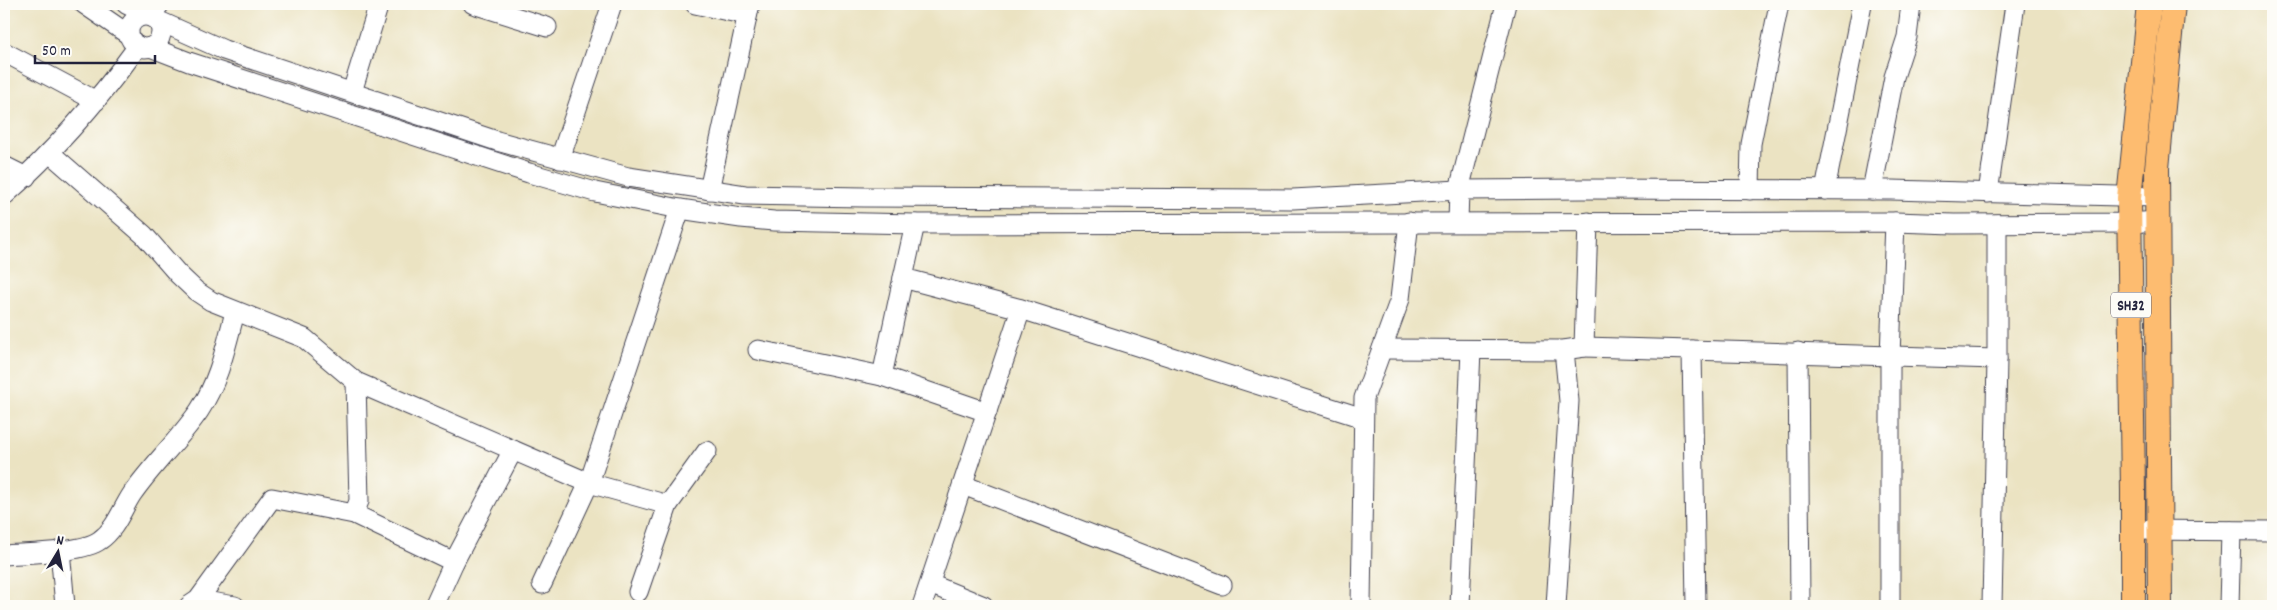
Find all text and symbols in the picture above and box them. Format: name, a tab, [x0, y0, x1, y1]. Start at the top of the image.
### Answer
scale bar	[35, 32, 155, 64]
text: 50 m	[42, 41, 71, 63]
road number: SH32	[2111, 292, 2151, 318]
north arrow	[32, 528, 82, 578]
text: N	[55, 531, 65, 552]

